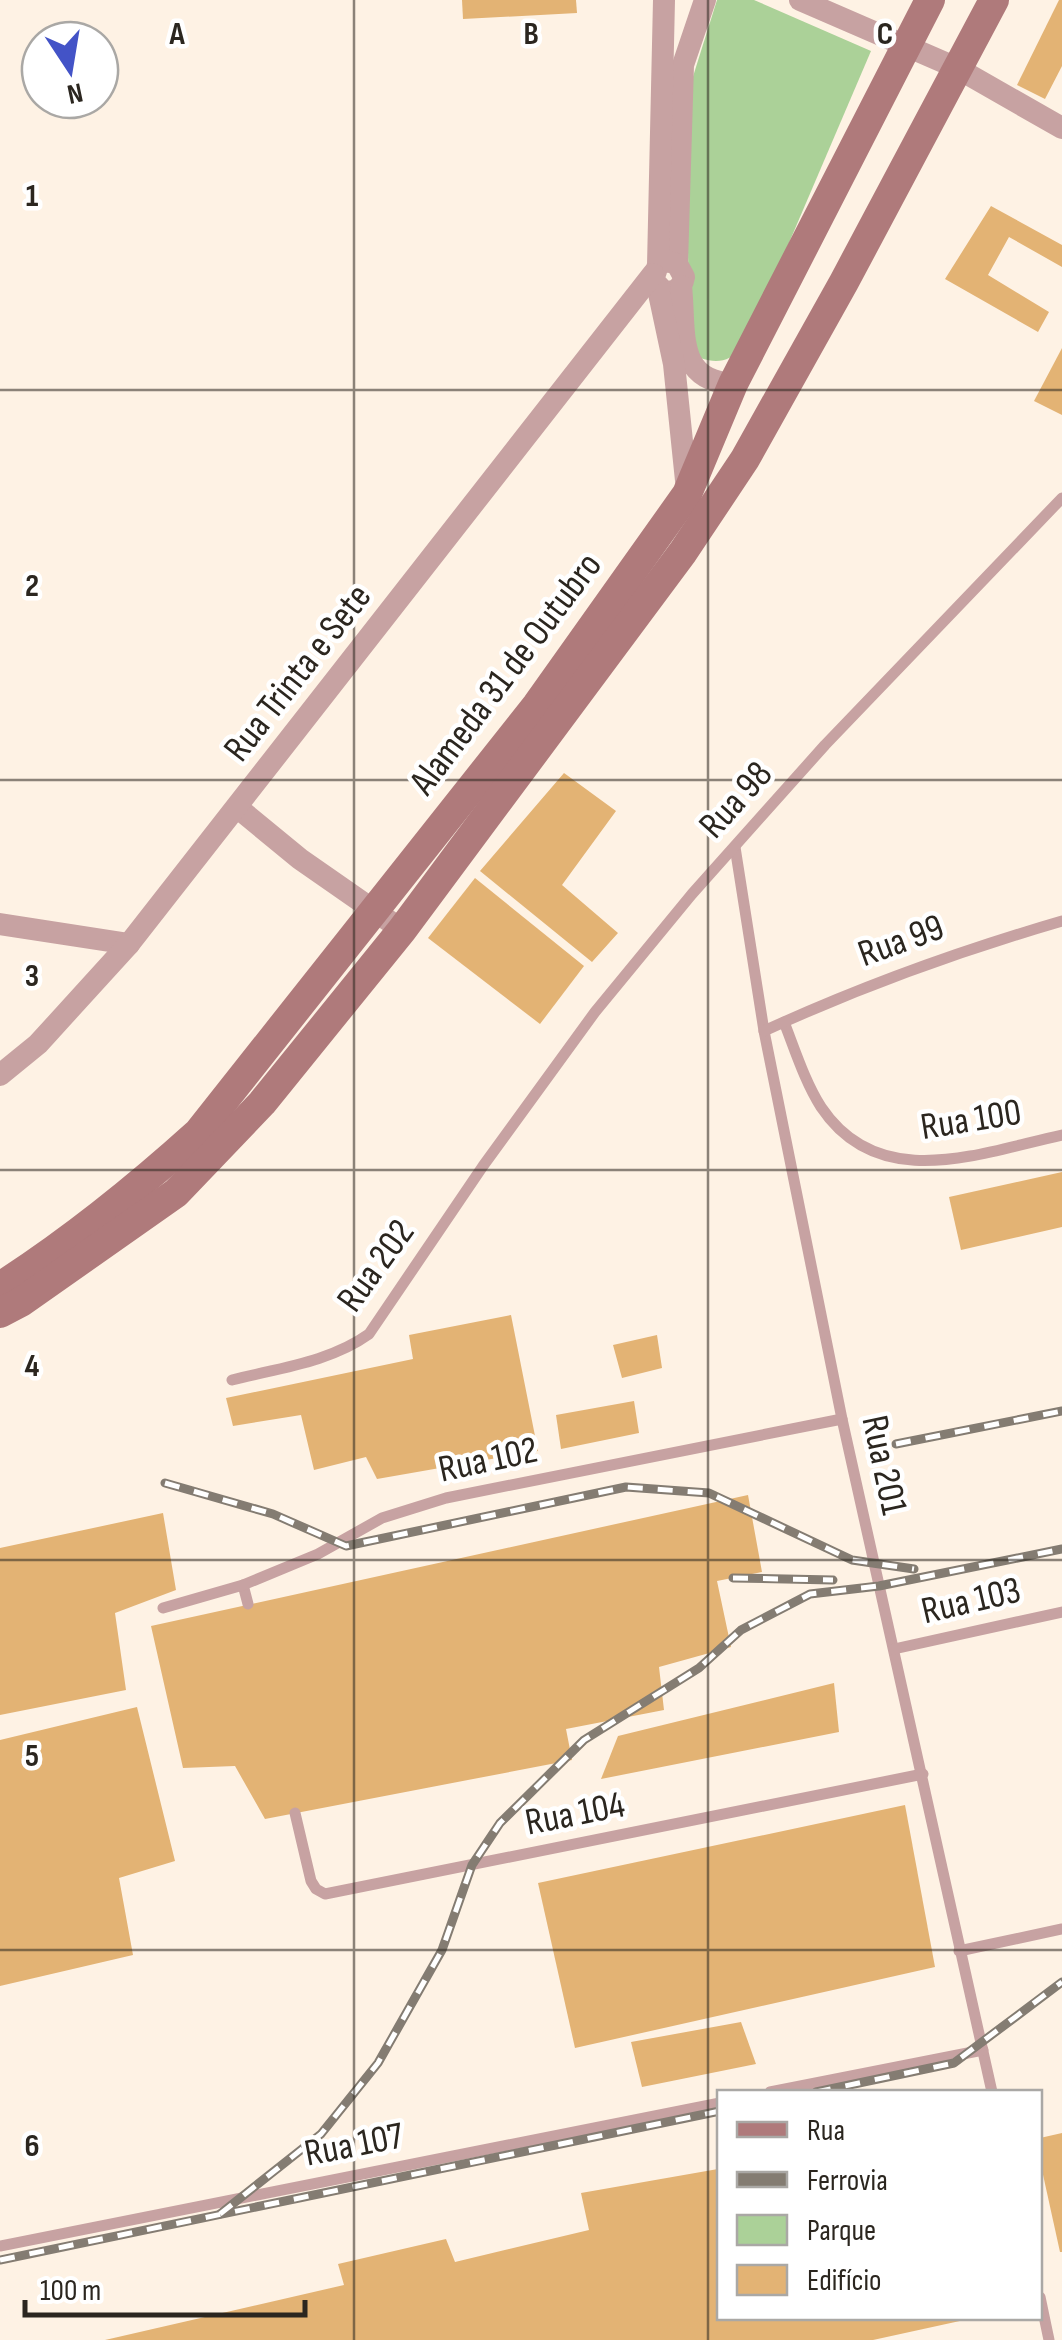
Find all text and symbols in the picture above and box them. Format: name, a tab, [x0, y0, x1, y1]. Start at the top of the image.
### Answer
text: A	[168, 15, 185, 54]
text: B	[523, 15, 539, 54]
text: C	[877, 15, 893, 54]
north arrow	[20, 20, 120, 120]
text: N	[64, 75, 86, 111]
text: 1	[26, 177, 39, 216]
street label: Alameda 31 de Outubro	[400, 544, 612, 805]
text: 2	[25, 567, 39, 606]
street label: Rua Trinta e Sete	[215, 575, 381, 771]
street label: Rua 98	[690, 752, 782, 848]
street label: Rua 99	[852, 905, 950, 977]
text: 3	[25, 957, 39, 996]
street label: Rua 100	[917, 1090, 1025, 1150]
street label: Rua 202	[328, 1211, 424, 1321]
text: 4	[25, 1347, 40, 1386]
street label: Rua 201	[852, 1411, 916, 1519]
street label: Rua 102	[434, 1428, 542, 1492]
street label: Rua 103	[917, 1568, 1025, 1634]
text: 5	[25, 1737, 39, 1776]
street label: Rua 104	[522, 1782, 629, 1846]
legend	[717, 2090, 1042, 2320]
street label: Rua 107	[301, 2113, 407, 2177]
text: Rua	[807, 2113, 845, 2149]
text: 6	[24, 2127, 40, 2166]
text: Ferrovia	[807, 2163, 888, 2199]
text: Parque	[807, 2213, 876, 2249]
scale bar	[25, 2255, 305, 2317]
text: Edifício	[807, 2263, 882, 2299]
text: 100 m	[40, 2273, 101, 2309]

